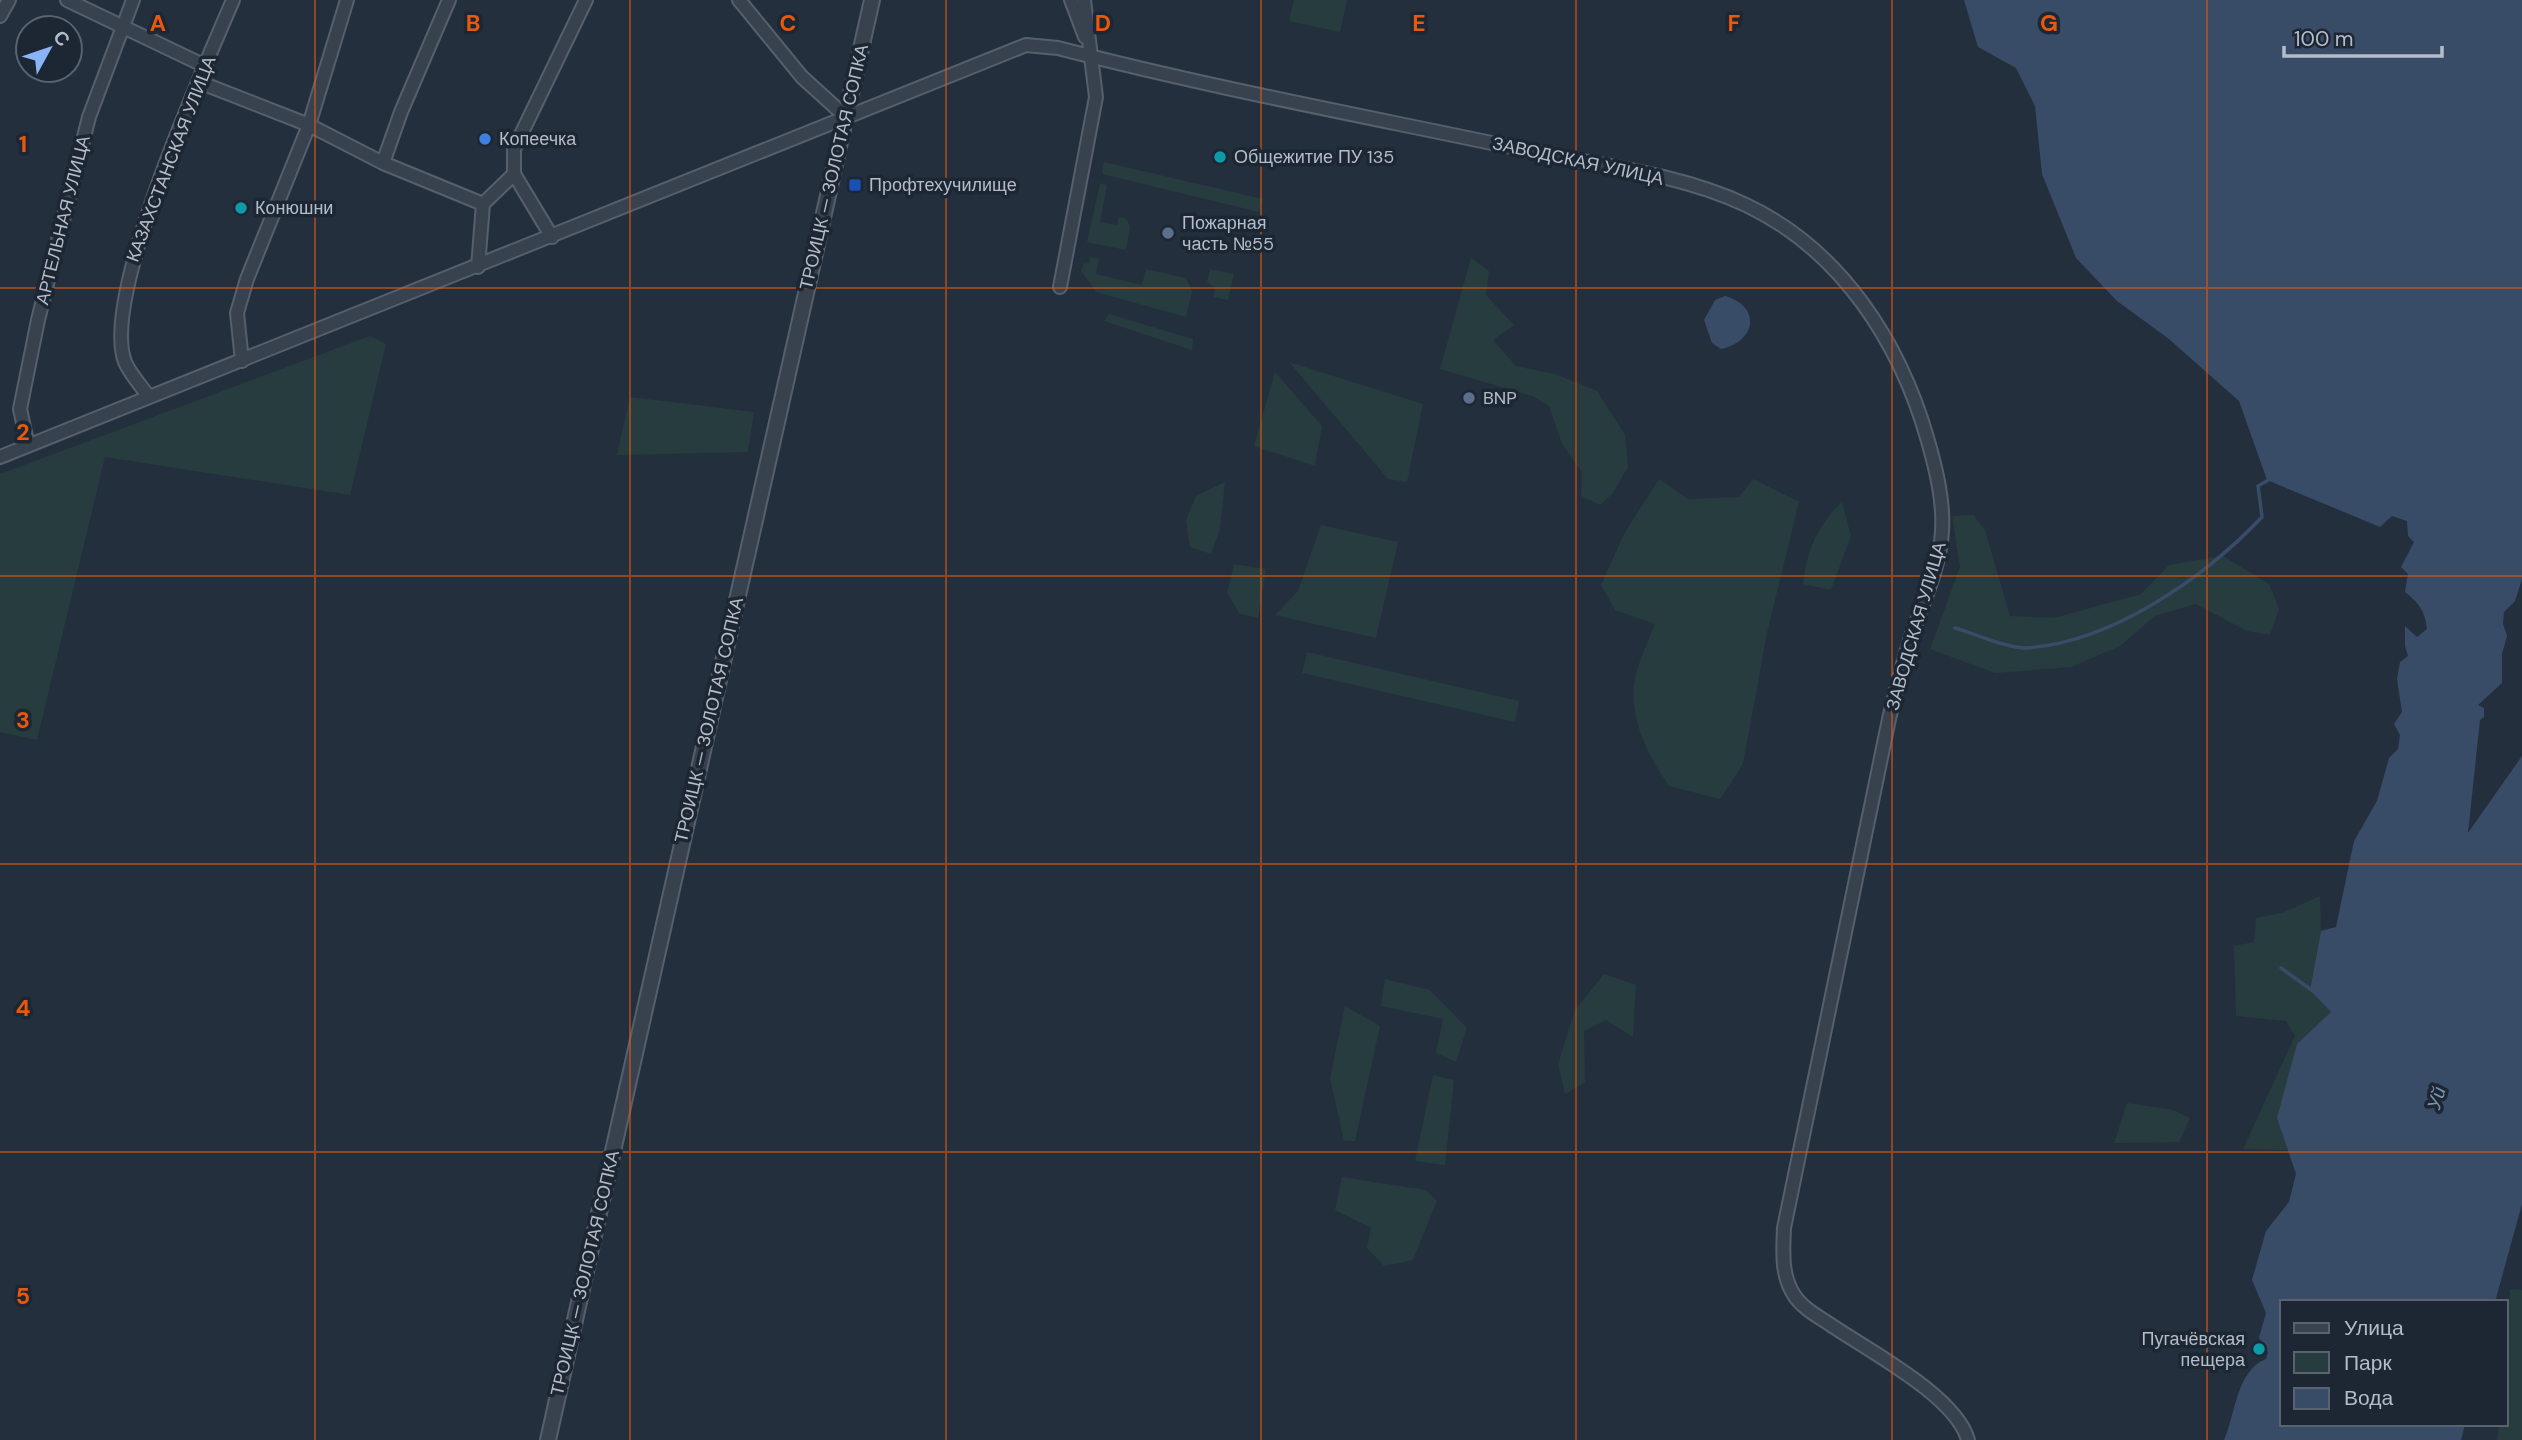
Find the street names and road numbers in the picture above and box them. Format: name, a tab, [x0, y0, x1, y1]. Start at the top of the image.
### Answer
street label: ТРОИЦК — ЗОЛОТАЯ СОПКА	[794, 42, 874, 292]
street label: КАЗАХСТАНСКАЯ УЛИЦА	[121, 53, 221, 265]
street label: ЗАВОДСКАЯ УЛИЦА	[1490, 131, 1666, 191]
street label: АРТЕЛЬНАЯ УЛИЦА	[30, 133, 96, 307]
street label: ЗАВОДСКАЯ УЛИЦА	[1880, 539, 1952, 713]
street label: ТРОИЦК — ЗОЛОТАЯ СОПКА	[669, 595, 749, 845]
street label: ТРОИЦК — ЗОЛОТАЯ СОПКА	[545, 1148, 625, 1398]

